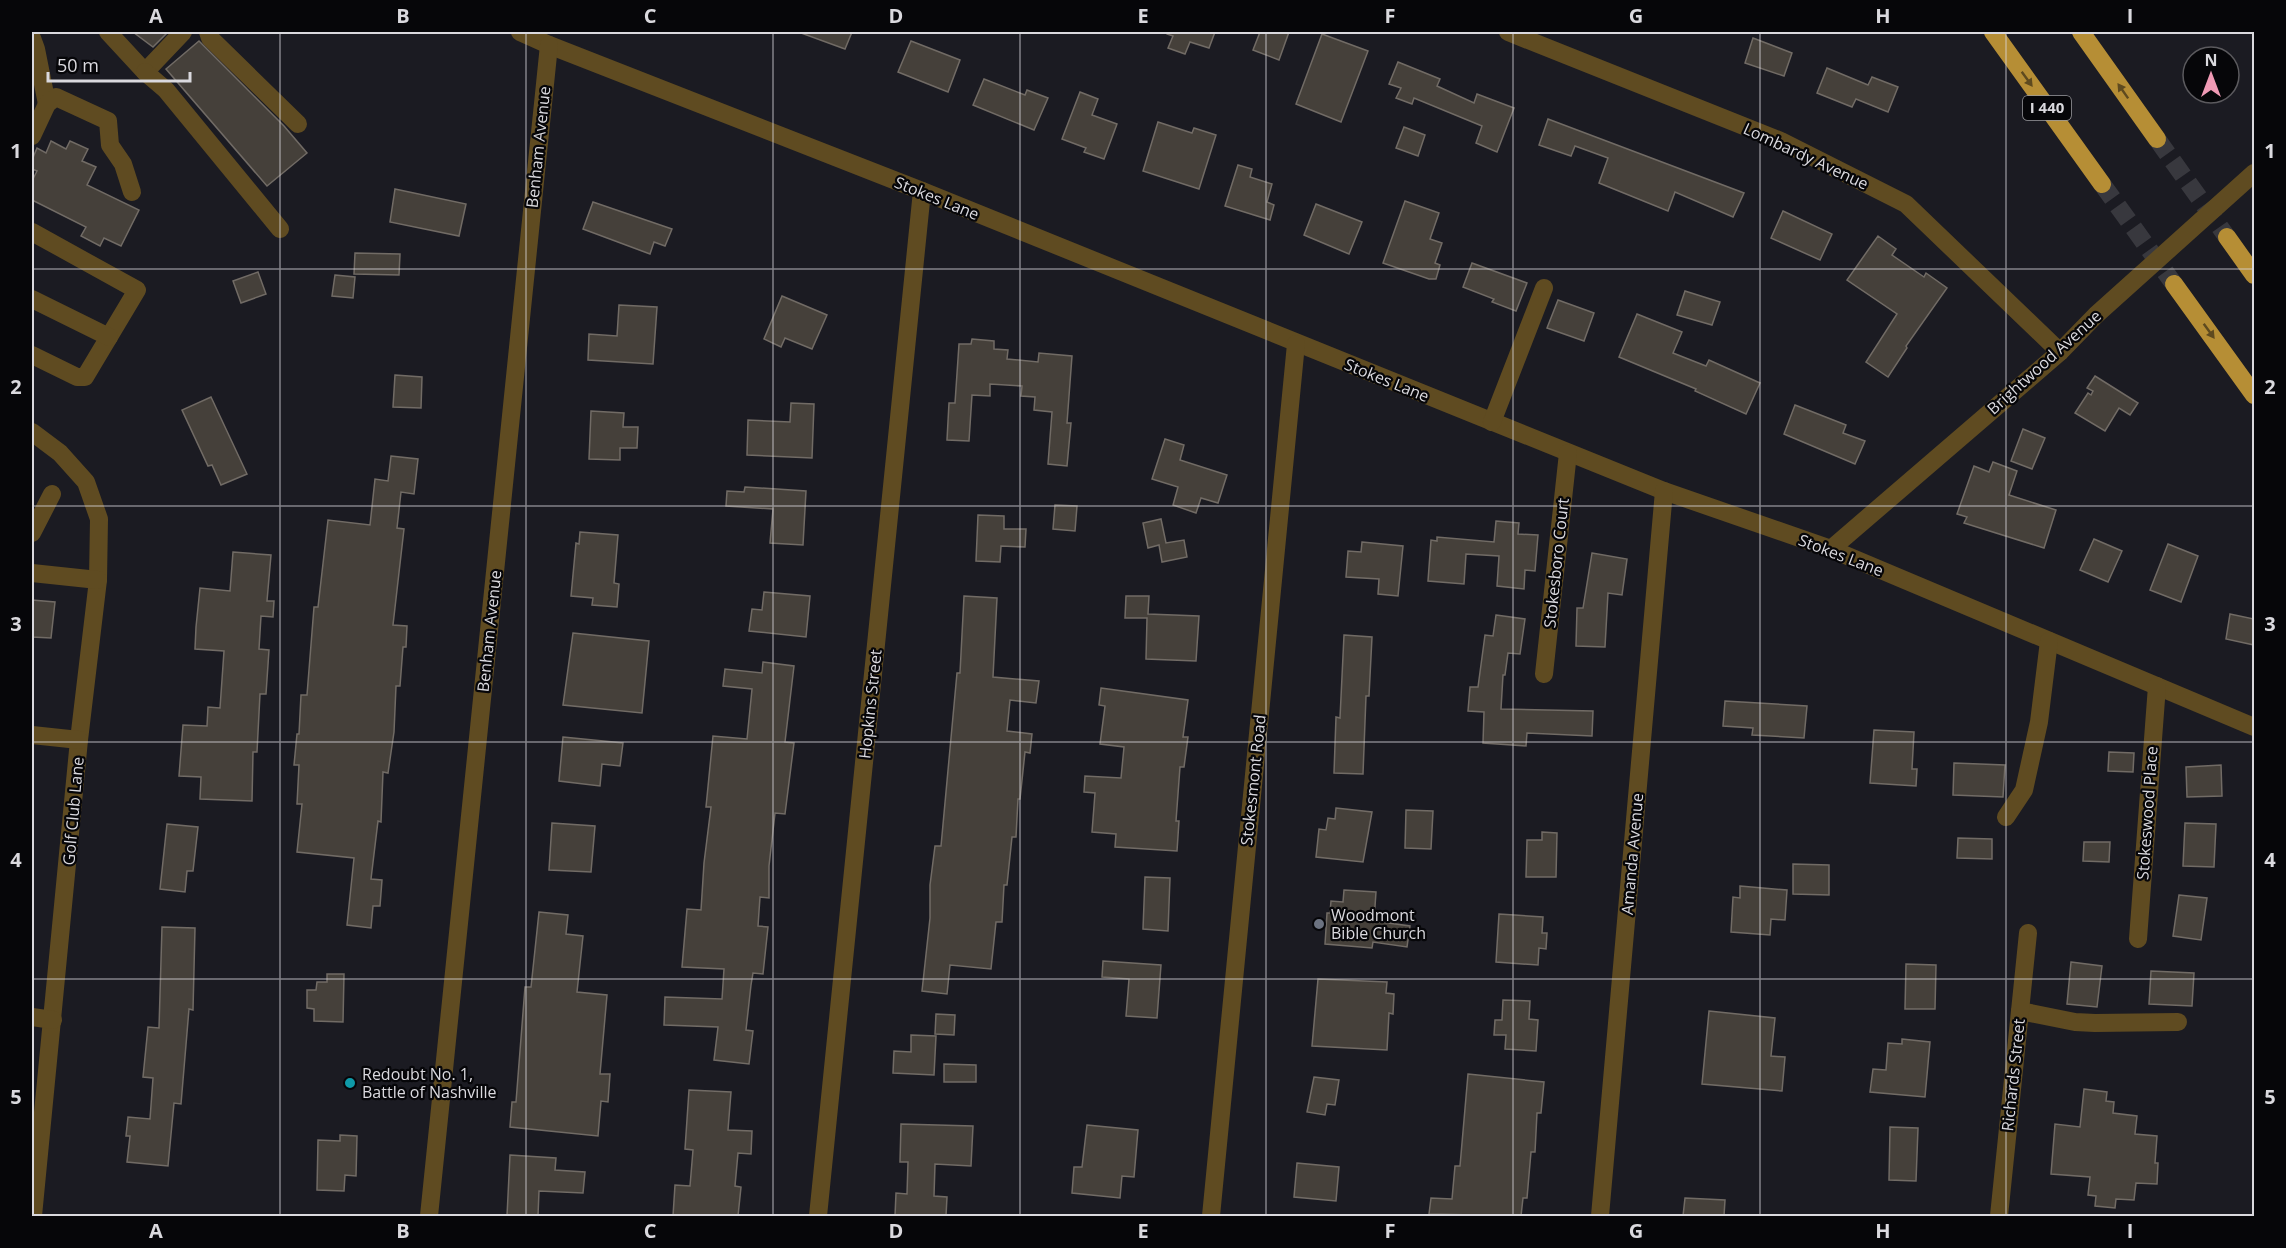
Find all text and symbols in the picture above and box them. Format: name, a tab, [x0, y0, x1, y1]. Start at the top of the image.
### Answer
text: A	[149, 2, 163, 29]
text: B	[396, 2, 410, 29]
text: C	[644, 2, 657, 29]
text: D	[889, 2, 903, 29]
text: E	[1137, 2, 1149, 29]
text: F	[1385, 2, 1395, 29]
text: G	[1629, 2, 1643, 29]
text: H	[1875, 2, 1891, 29]
text: I	[2127, 2, 2133, 29]
scale bar	[48, 45, 190, 83]
north arrow	[2181, 45, 2241, 105]
text: N	[2204, 49, 2218, 71]
text: 50 m	[57, 53, 99, 77]
one-way arrow	[2021, 70, 2033, 86]
one-way arrow	[2117, 83, 2129, 99]
street label: Benham Avenue	[521, 85, 555, 209]
road number: I 440	[2023, 96, 2071, 120]
street label: Lombardy Avenue	[1740, 117, 1872, 195]
text: 1	[10, 137, 22, 164]
text: 1	[2264, 137, 2276, 164]
street label: Stokes Lane	[891, 171, 983, 225]
street label: Brightwood Avenue	[1982, 305, 2106, 419]
one-way arrow	[2202, 323, 2214, 338]
street label: Stokes Lane	[1341, 353, 1433, 407]
text: 2	[10, 373, 22, 400]
text: 2	[2264, 373, 2276, 400]
street label: Stokesboro Court	[1538, 497, 1574, 629]
street label: Stokes Lane	[1795, 529, 1887, 581]
street label: Benham Avenue	[472, 569, 506, 693]
text: 3	[10, 610, 22, 637]
text: 3	[2264, 610, 2276, 637]
street label: Hopkins Street	[853, 648, 887, 760]
street label: Stokesmont Road	[1235, 714, 1271, 846]
street label: Stokeswood Place	[2131, 745, 2163, 881]
street label: Golf Club Lane	[57, 756, 89, 866]
street label: Amanda Avenue	[1616, 792, 1648, 916]
text: 4	[10, 846, 22, 873]
text: 4	[2264, 846, 2276, 873]
place label: Woodmont Bible Church	[1331, 904, 1426, 944]
marker: Woodmont Bible Church	[1312, 917, 1326, 931]
street label: Richards Street	[1996, 1017, 2030, 1132]
place label: Redoubt No. 1, Battle of Nashville	[362, 1063, 496, 1103]
marker: Redoubt No. 1, Battle of Nashville	[343, 1076, 357, 1090]
text: 5	[10, 1083, 22, 1110]
text: 5	[2264, 1083, 2276, 1110]
text: A	[149, 1217, 163, 1244]
text: B	[396, 1217, 410, 1244]
text: C	[644, 1217, 657, 1244]
text: D	[889, 1217, 903, 1244]
text: E	[1137, 1217, 1149, 1244]
text: F	[1385, 1217, 1395, 1244]
text: G	[1629, 1217, 1643, 1244]
text: H	[1875, 1217, 1891, 1244]
text: I	[2127, 1217, 2133, 1244]

